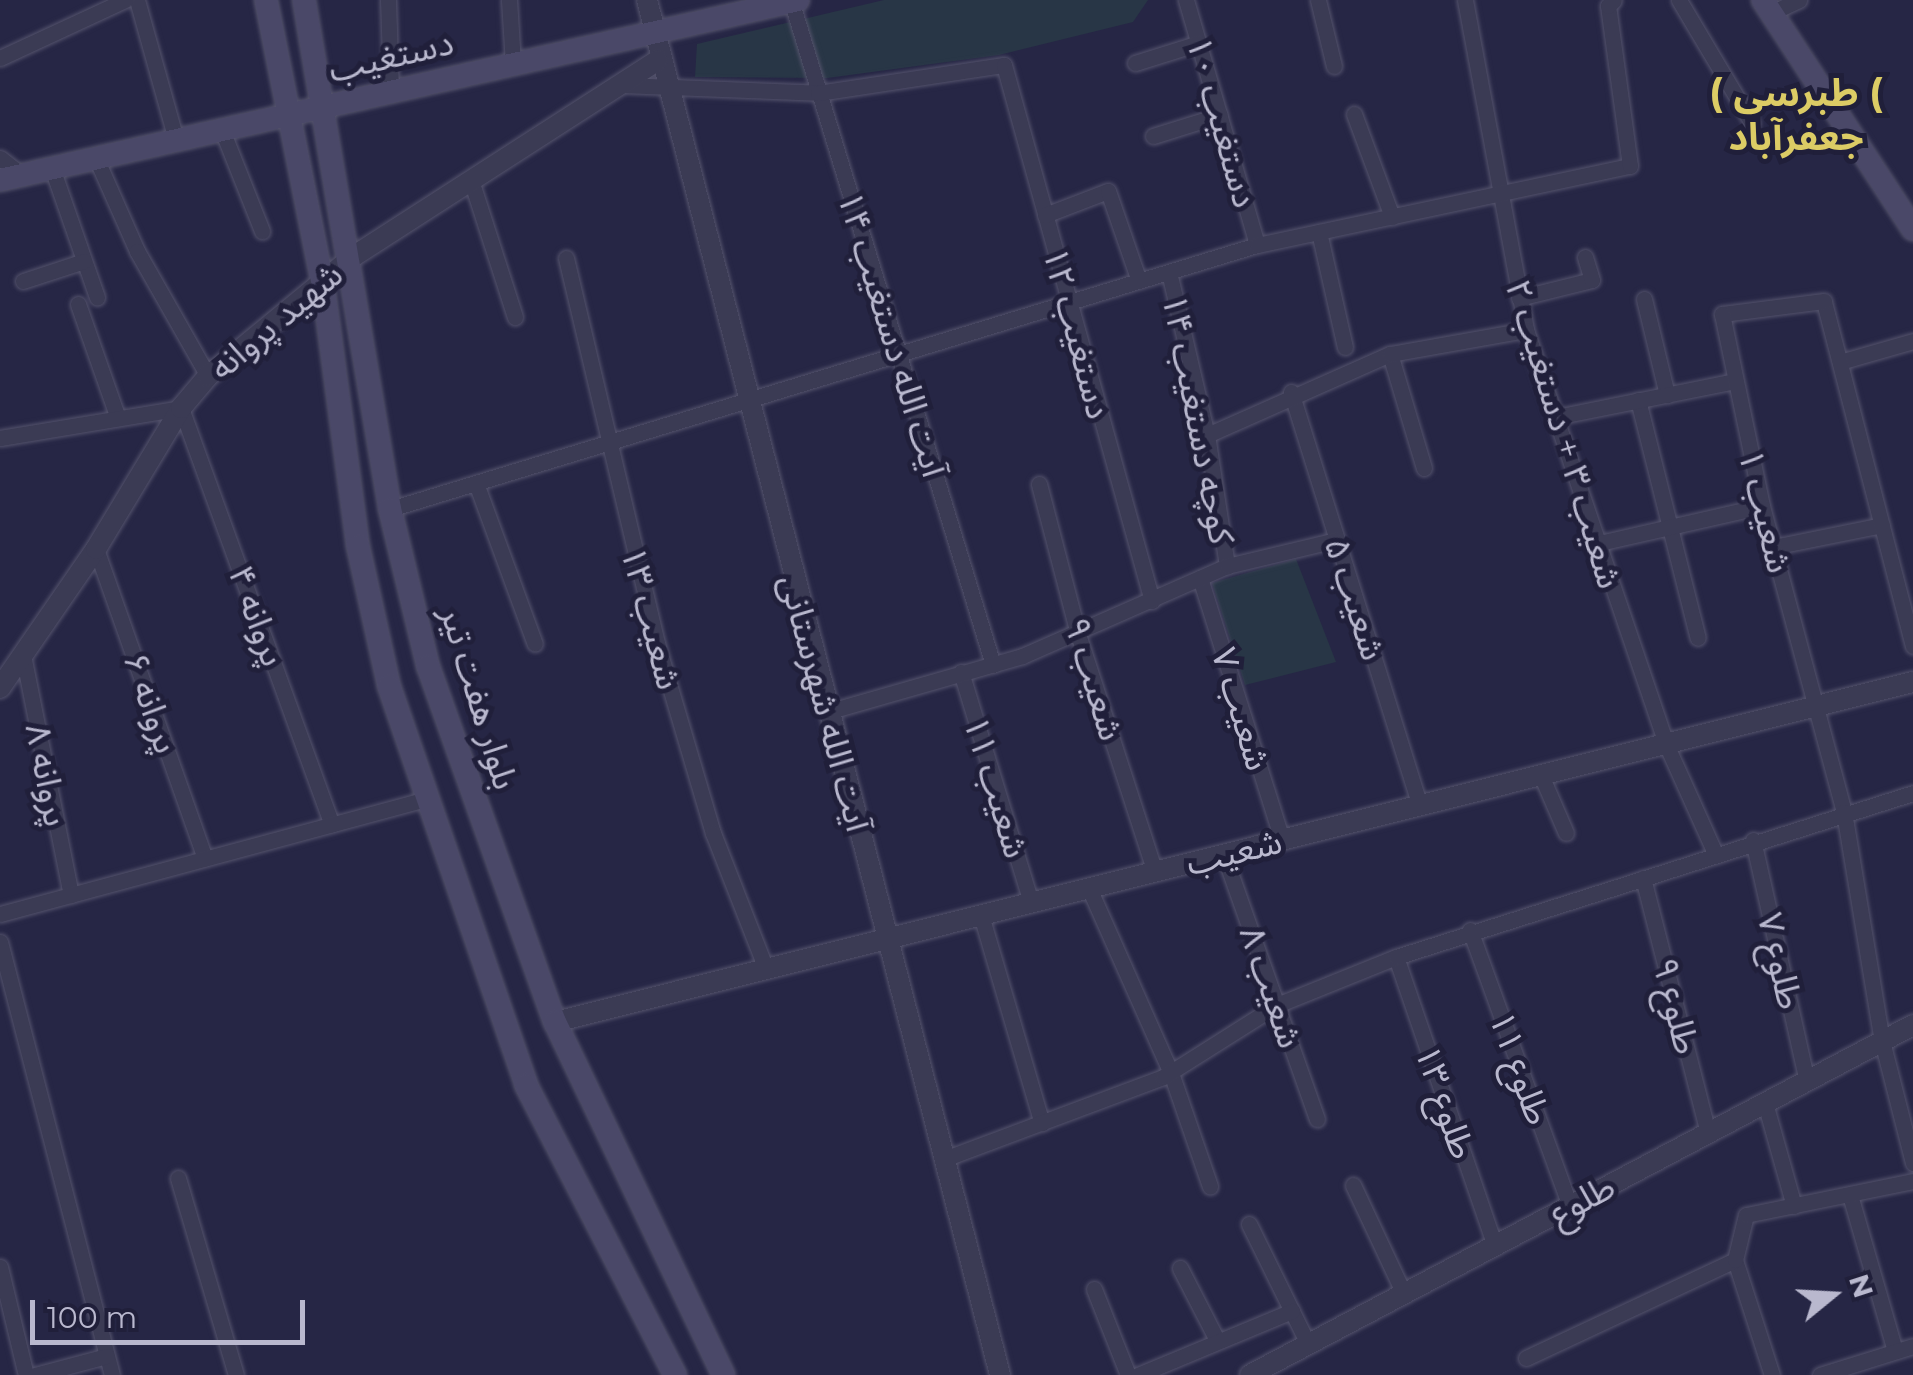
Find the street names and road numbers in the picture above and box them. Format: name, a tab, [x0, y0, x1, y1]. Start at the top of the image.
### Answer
street label: دستغیب	[325, 21, 457, 91]
street label: دستغیب ۱۰	[1178, 32, 1266, 212]
street label: آیت الله دستغیب ۱۴	[829, 186, 955, 482]
street label: دستغیب ۱۲	[1034, 243, 1120, 423]
street label: شهید پروانه	[201, 253, 351, 389]
street label: شعیب ۳ + دستغیب ۲	[1497, 275, 1631, 593]
street label: کوچه دستغیب ۱۴	[1153, 290, 1243, 548]
street label: شعیب ۱	[1729, 445, 1801, 577]
street label: شعیب ۵	[1316, 533, 1394, 665]
street label: شعیب ۱۳	[612, 542, 690, 694]
street label: پروانه ۴	[219, 560, 295, 672]
street label: آیت الله شهرستانی	[771, 570, 879, 836]
street label: بلوار هفت تیر	[431, 601, 527, 795]
street label: شعیب ۹	[1055, 613, 1133, 745]
street label: شعیب ۷	[1202, 643, 1280, 775]
street label: پروانه ۶	[114, 647, 188, 759]
street label: شعیب ۱۱	[955, 711, 1037, 863]
street label: پروانه ۸	[16, 720, 78, 830]
street label: شعیب	[1182, 820, 1286, 884]
street label: طلوع ۷	[1749, 909, 1811, 1013]
street label: شعیب ۸	[1231, 921, 1311, 1053]
street label: طلوع ۹	[1644, 954, 1708, 1058]
street label: طلوع ۱۱	[1480, 1006, 1560, 1130]
street label: طلوع ۱۳	[1406, 1040, 1484, 1164]
street label: طلوع	[1542, 1165, 1622, 1235]

